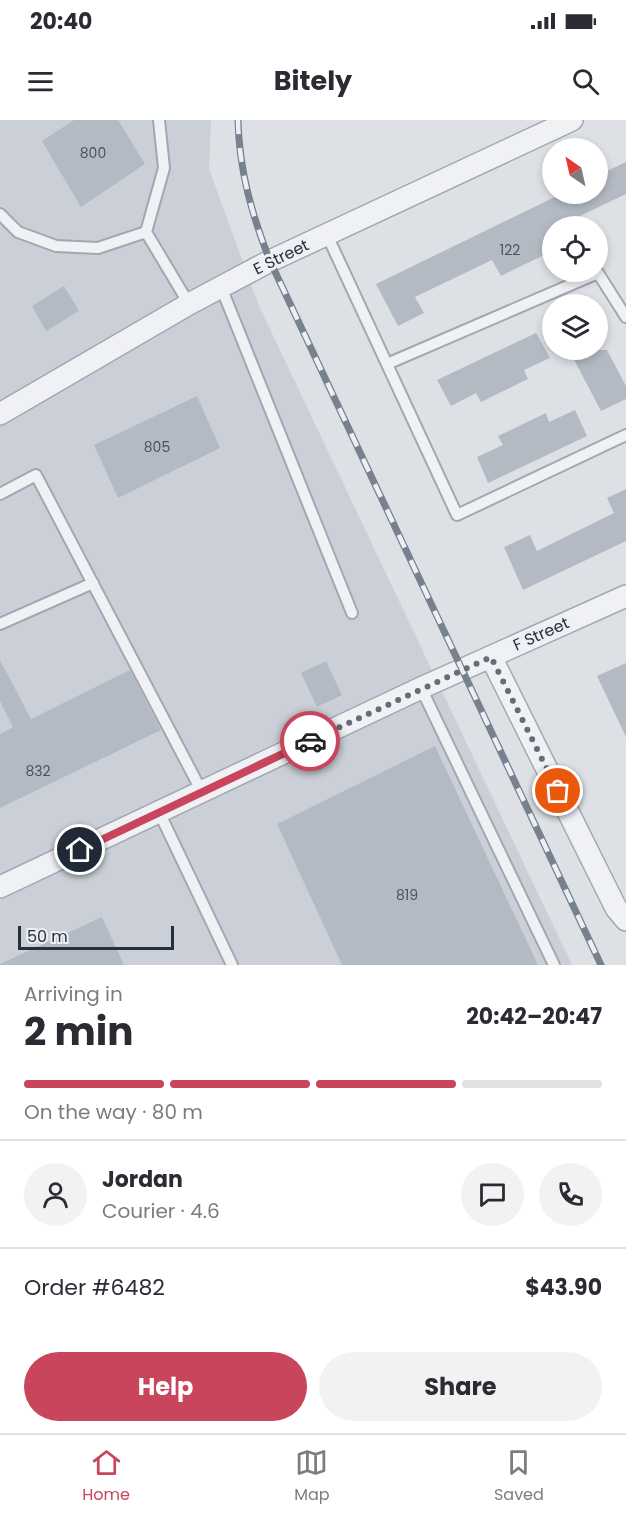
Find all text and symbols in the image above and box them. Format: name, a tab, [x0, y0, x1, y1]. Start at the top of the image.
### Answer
text: 20:40	[30, 6, 92, 37]
text: Bitely	[274, 62, 352, 99]
icon: menu	[24, 65, 57, 98]
icon: search	[569, 65, 602, 98]
north arrow	[542, 138, 608, 204]
map controls	[542, 138, 608, 360]
house number: 800	[80, 143, 106, 163]
button: locate	[542, 216, 608, 282]
street label: E Street	[249, 234, 313, 280]
house number: 122	[500, 240, 520, 260]
button: layers	[542, 294, 608, 360]
house number: 805	[144, 437, 170, 457]
street label: F Street	[509, 611, 573, 657]
courier	[280, 711, 340, 771]
icon: car	[294, 725, 327, 758]
house number: 832	[25, 761, 51, 781]
pin	[532, 765, 583, 816]
icon: bag	[541, 774, 574, 807]
pin	[54, 824, 105, 875]
icon: home	[63, 833, 96, 866]
house number: 819	[396, 885, 418, 905]
scale bar	[18, 923, 174, 950]
text: 50 m	[27, 925, 68, 948]
text: Arriving in	[24, 980, 123, 1008]
text: 20:42–20:47	[466, 1001, 602, 1032]
text: 2 min	[24, 1004, 134, 1059]
text: On the way · 80 m	[24, 1098, 203, 1126]
button: person	[24, 1163, 87, 1226]
button: chat	[461, 1163, 524, 1226]
button: phone	[539, 1163, 602, 1226]
text: Jordan	[102, 1164, 183, 1195]
text: Courier · 4.6	[102, 1197, 220, 1225]
text: Order #6482	[24, 1272, 165, 1303]
text: $43.90	[525, 1272, 602, 1303]
button: Help	[24, 1352, 307, 1421]
button: Share	[319, 1352, 602, 1421]
tab: Home	[82, 1446, 130, 1507]
tab: Map	[294, 1446, 330, 1507]
tab: Saved	[494, 1446, 544, 1507]

